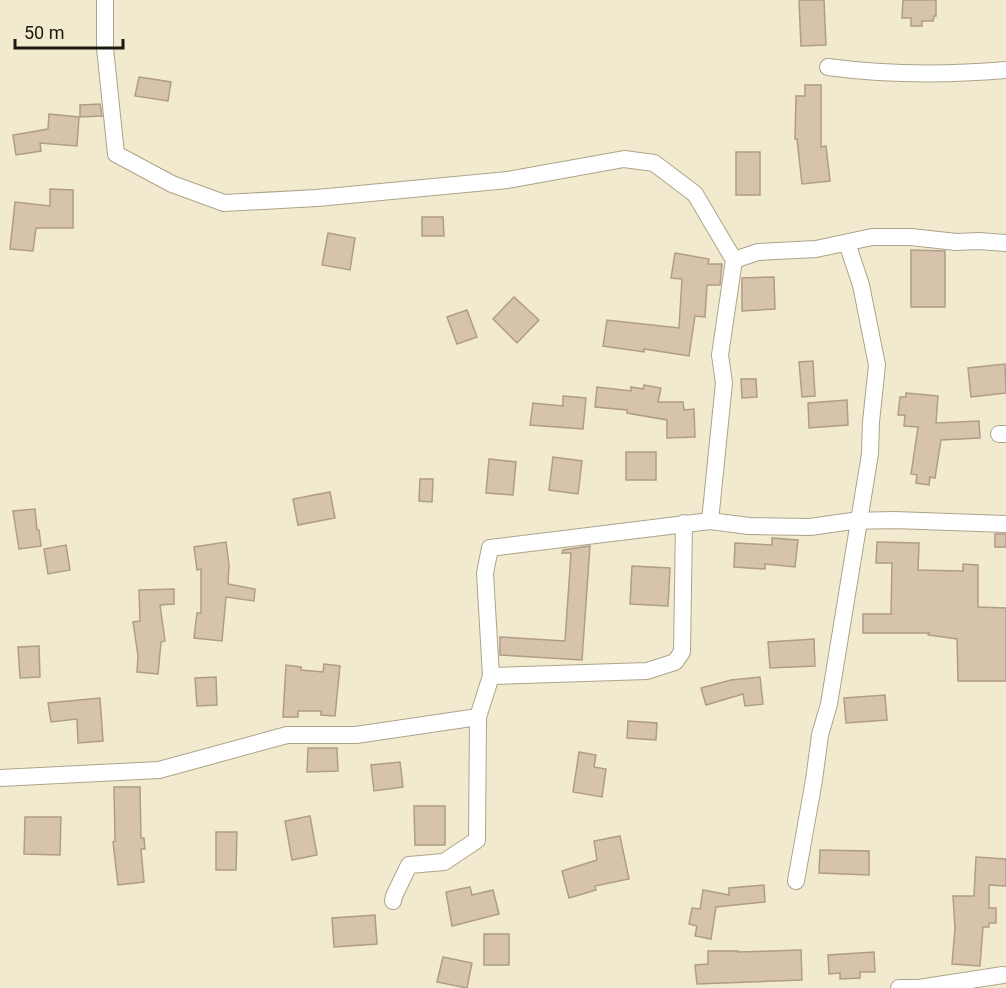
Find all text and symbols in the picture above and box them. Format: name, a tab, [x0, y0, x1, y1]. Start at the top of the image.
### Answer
scale bar	[15, 12, 123, 50]
text: 50 m	[24, 22, 64, 43]

